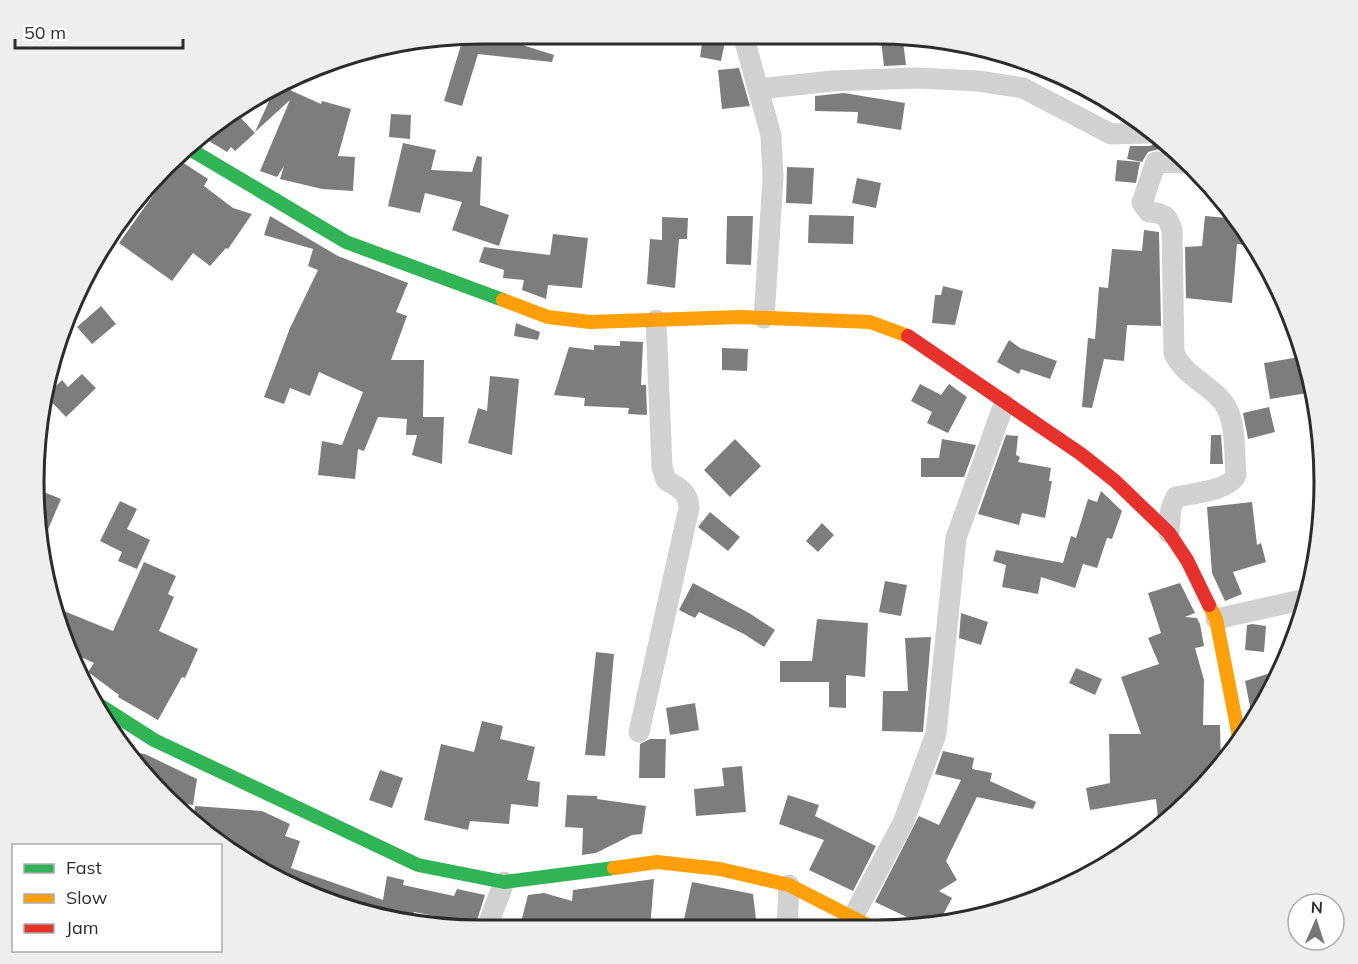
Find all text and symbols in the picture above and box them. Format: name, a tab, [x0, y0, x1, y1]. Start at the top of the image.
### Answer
scale bar	[15, 12, 183, 50]
text: 50 m	[24, 21, 66, 44]
legend	[12, 844, 222, 952]
text: Fast	[66, 856, 102, 879]
text: Slow	[66, 886, 108, 909]
north arrow	[1286, 892, 1346, 952]
text: N	[1310, 897, 1323, 917]
text: Jam	[66, 916, 99, 939]

